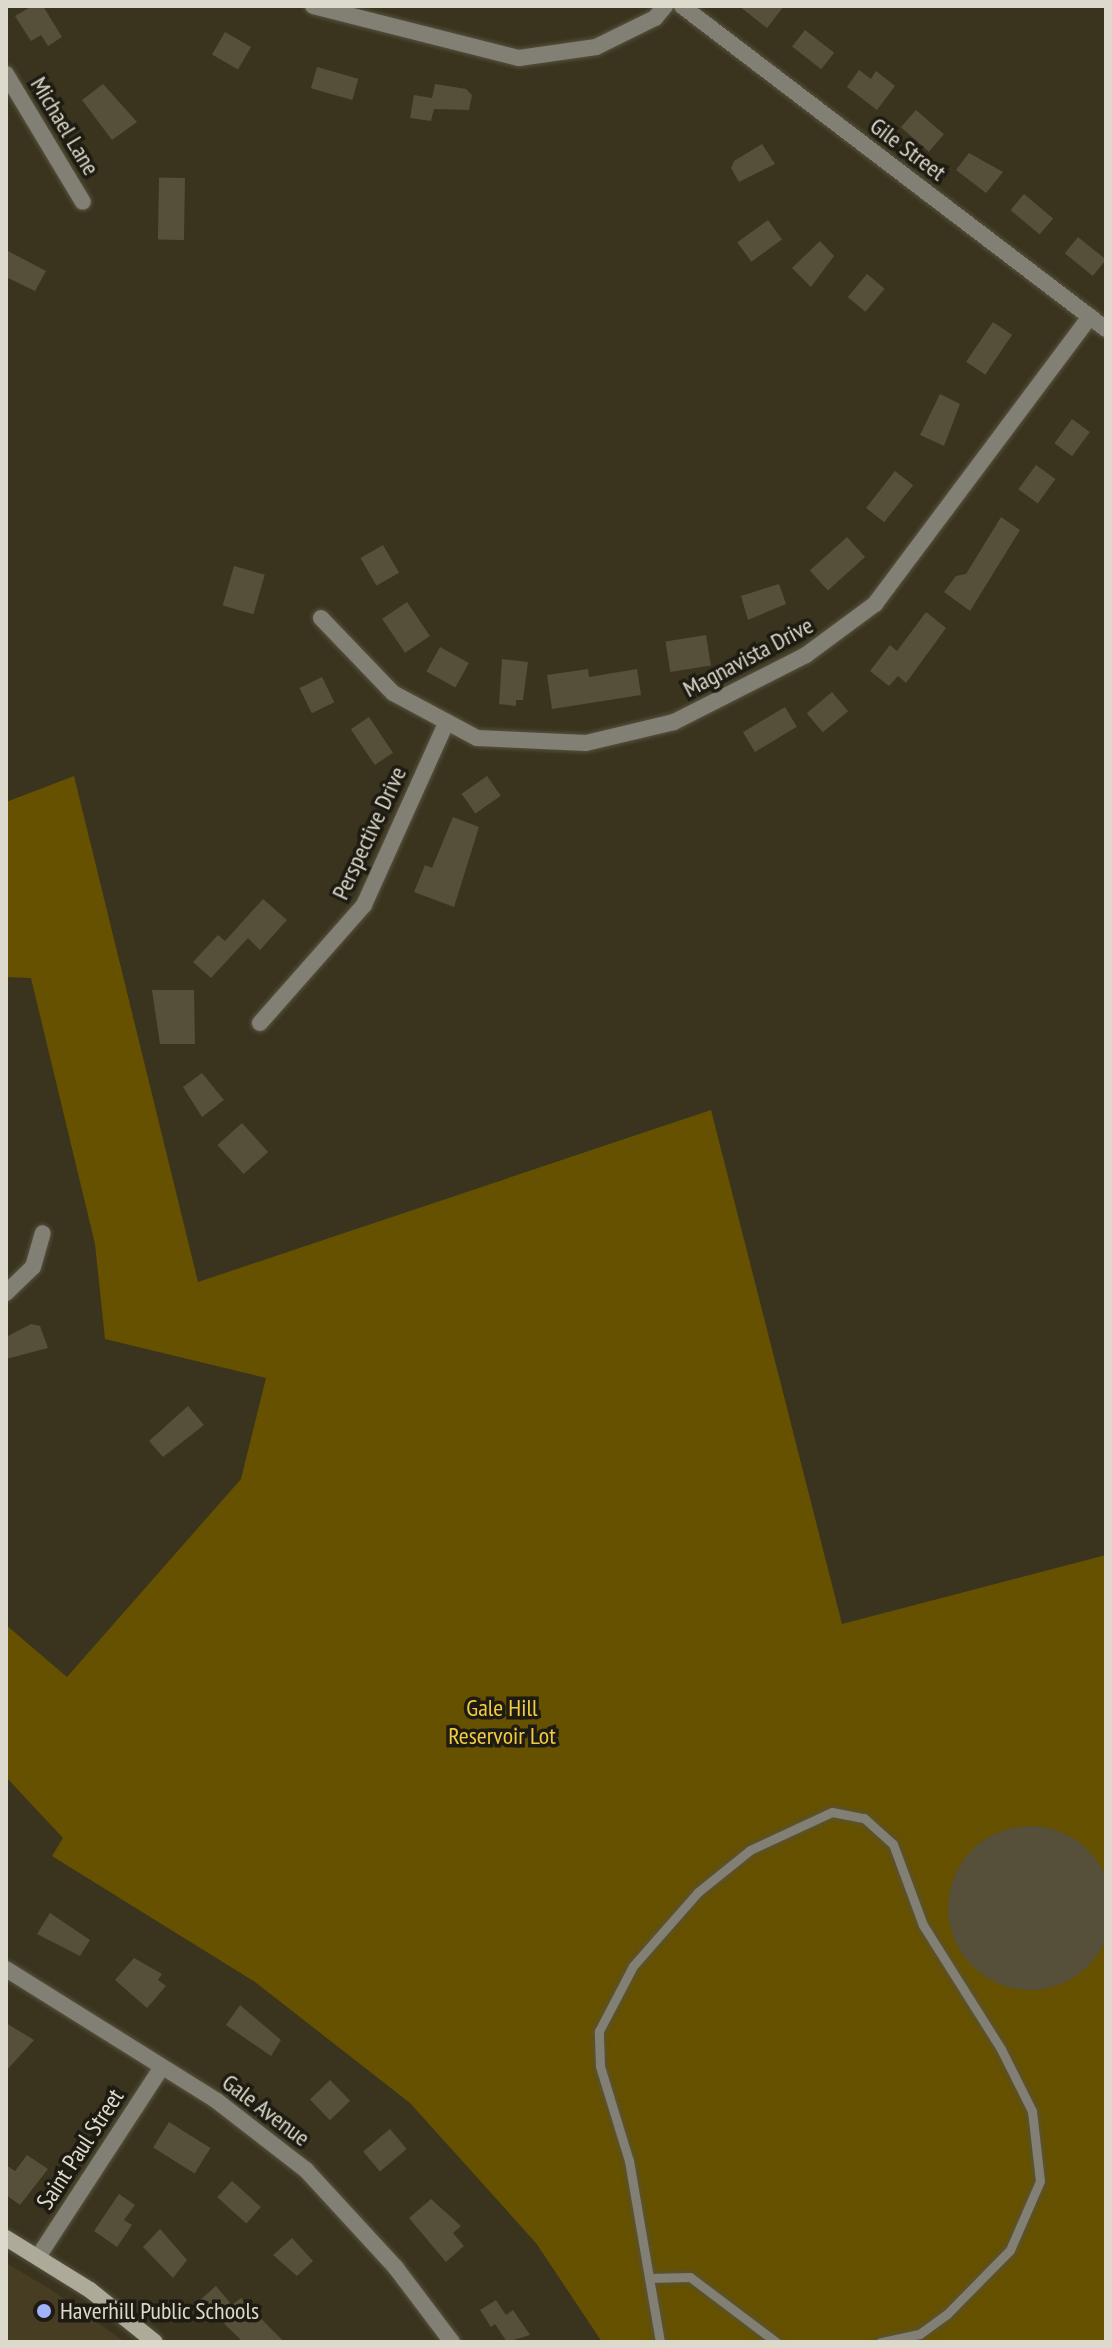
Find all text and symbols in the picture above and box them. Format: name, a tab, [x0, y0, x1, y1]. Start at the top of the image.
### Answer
street label: Michael Lane	[24, 72, 106, 180]
street label: Gile Street	[864, 111, 952, 187]
street label: Magnavista Drive	[678, 611, 818, 703]
street label: Perspective Drive	[326, 762, 412, 904]
park label: Gale Hill Reservoir Lot	[448, 1694, 556, 1750]
street label: Gale Avenue	[216, 2068, 316, 2152]
street label: Saint Paul Street	[30, 2083, 130, 2215]
place label: Haverhill Public Schools	[60, 2297, 260, 2325]
marker: Haverhill Public Schools	[35, 2302, 53, 2320]

